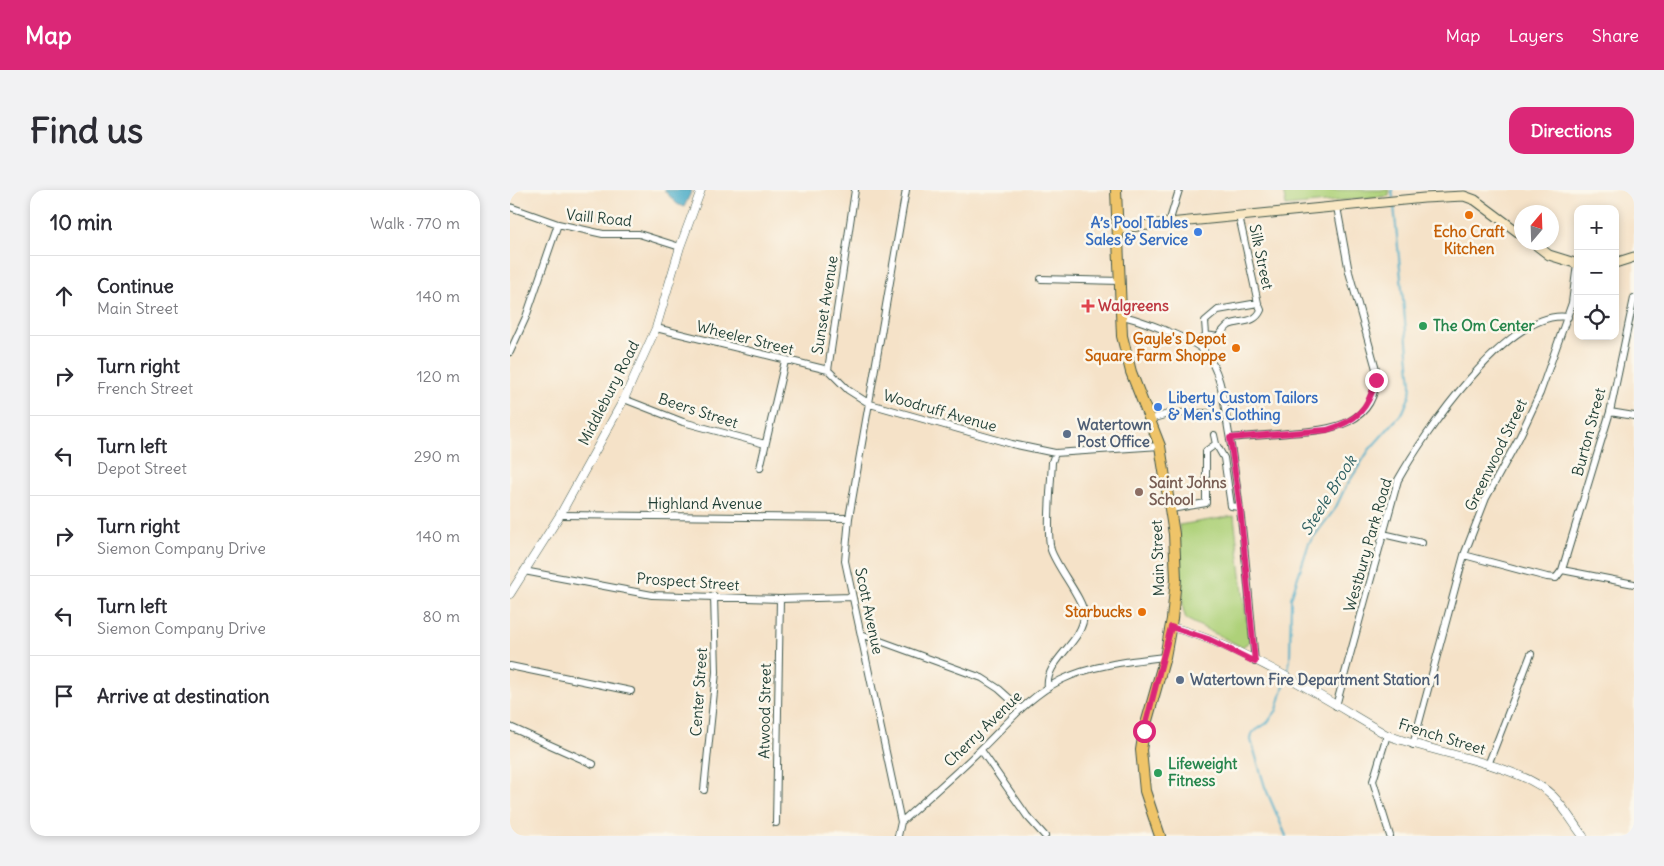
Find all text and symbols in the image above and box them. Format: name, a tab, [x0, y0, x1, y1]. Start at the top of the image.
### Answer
text: Map	[25, 20, 72, 50]
text: Map	[1445, 24, 1480, 47]
text: Layers	[1508, 24, 1564, 47]
text: Share	[1592, 24, 1639, 47]
button: Directions	[1509, 107, 1634, 154]
text: Find us	[30, 108, 143, 152]
street label: Vaill Road	[565, 205, 633, 230]
north arrow	[1514, 205, 1559, 250]
map controls	[1574, 205, 1619, 340]
button: +	[1574, 205, 1619, 250]
text: 10 min	[50, 209, 112, 236]
marker: Echo Craft Kitchen	[1463, 209, 1475, 221]
text: Walk · 770 m	[370, 213, 460, 233]
place label: A’s Pool Tables Sales & Service	[1086, 213, 1188, 249]
street label: Silk Street	[1245, 222, 1278, 291]
place label: Echo Craft Kitchen	[1433, 222, 1505, 258]
marker: A’s Pool Tables Sales & Service	[1192, 226, 1204, 238]
button: −	[1574, 250, 1619, 295]
street label: Sunset Avenue	[807, 254, 842, 356]
text: Continue	[97, 274, 174, 298]
icon: ahead	[50, 282, 78, 310]
text: 140 m	[416, 286, 460, 306]
button: locate	[1574, 295, 1619, 340]
place label: Walgreens	[1098, 296, 1169, 316]
text: Main Street	[97, 298, 178, 318]
marker: Walgreens	[1082, 300, 1094, 312]
street label: Wheeler Street	[694, 316, 796, 359]
place label: The Om Center	[1433, 316, 1536, 335]
marker: The Om Center	[1417, 320, 1429, 332]
place label: Gayle's Depot Square Farm Shoppe	[1085, 329, 1227, 366]
street label: Middlebury Road	[574, 337, 643, 448]
marker: Gayle's Depot Square Farm Shoppe	[1230, 342, 1242, 354]
text: Turn right	[97, 354, 180, 378]
icon: right	[50, 362, 78, 390]
text: 120 m	[417, 366, 460, 386]
route end	[1365, 369, 1388, 392]
text: French Street	[97, 378, 193, 398]
street label: Woodruff Avenue	[881, 385, 999, 436]
street label: Burton Street	[1568, 386, 1609, 478]
place label: Liberty Custom Tailors & Men's Clothing	[1168, 388, 1318, 425]
street label: Beers Street	[656, 389, 740, 432]
street label: Greenwood Street	[1460, 396, 1531, 514]
marker: Liberty Custom Tailors & Men's Clothing	[1152, 401, 1164, 413]
place label: Watertown Post Office	[1077, 415, 1152, 451]
marker: Watertown Post Office	[1061, 428, 1073, 440]
text: Turn left	[97, 434, 167, 458]
icon: left	[50, 442, 78, 470]
text: 290 m	[414, 446, 460, 466]
water label: Steele Brook	[1296, 450, 1361, 539]
text: Depot Street	[97, 458, 187, 478]
place label: Saint Johns School	[1149, 473, 1227, 509]
street label: Westbury Park Road	[1339, 476, 1396, 614]
marker: Saint Johns School	[1133, 486, 1145, 498]
street label: Highland Avenue	[648, 494, 762, 513]
text: Turn right	[97, 514, 180, 538]
street label: Main Street	[1147, 520, 1168, 596]
icon: right	[50, 522, 78, 550]
text: 140 m	[416, 526, 460, 546]
text: Siemon Company Drive	[97, 538, 266, 558]
street label: Scott Avenue	[851, 566, 888, 656]
street label: Prospect Street	[636, 568, 740, 595]
text: Turn left	[97, 594, 167, 618]
icon: left	[50, 602, 78, 630]
place label: Starbucks	[1065, 602, 1132, 621]
text: 80 m	[422, 606, 460, 626]
marker: Starbucks	[1136, 606, 1148, 618]
text: Siemon Company Drive	[97, 618, 266, 638]
street label: Center Street	[686, 647, 711, 737]
street label: Atwood Street	[754, 663, 775, 759]
place label: Watertown Fire Department Station 1	[1190, 670, 1440, 690]
marker: Watertown Fire Department Station 1	[1174, 674, 1186, 686]
icon: arrive	[50, 682, 78, 710]
text: Arrive at destination	[97, 684, 270, 708]
street label: Cherry Avenue	[940, 687, 1026, 771]
street label: French Street	[1396, 714, 1488, 759]
route start	[1133, 720, 1156, 743]
place label: Lifeweight Fitness	[1168, 754, 1238, 790]
marker: Lifeweight Fitness	[1152, 767, 1164, 779]

